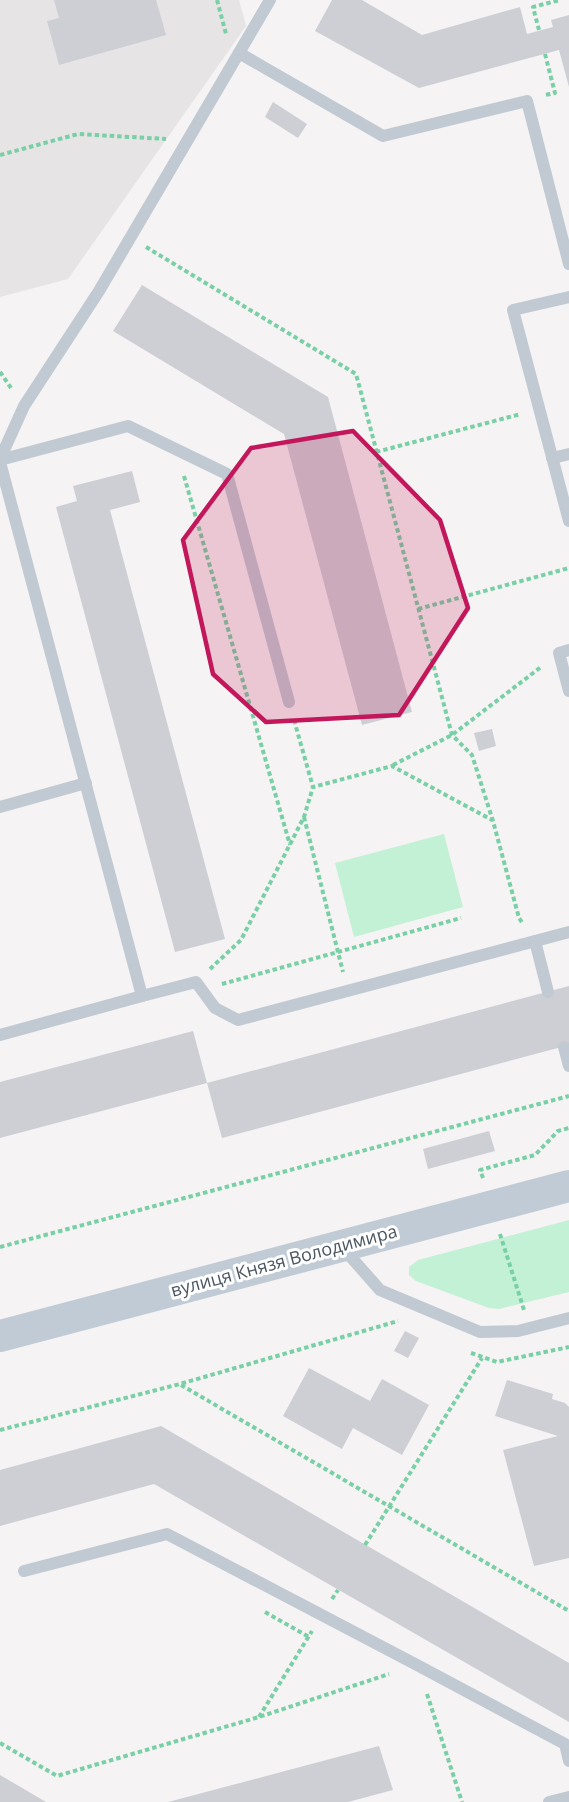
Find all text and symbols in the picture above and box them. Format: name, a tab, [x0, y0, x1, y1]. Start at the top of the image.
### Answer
street label: вулиця Князя Володимира	[168, 1218, 400, 1302]

